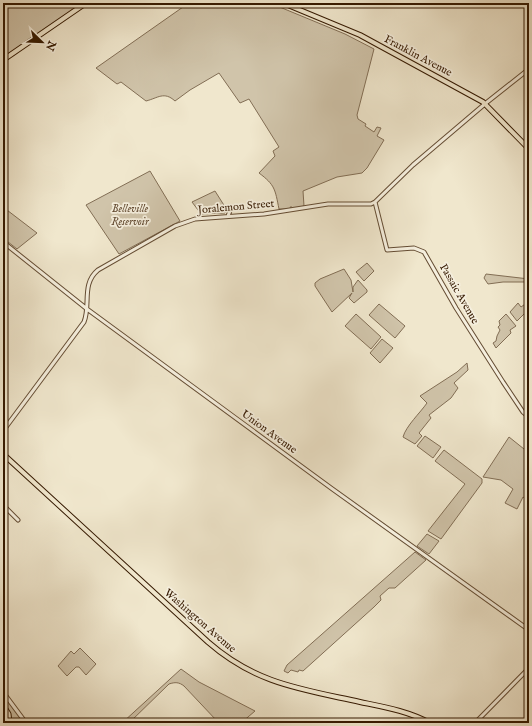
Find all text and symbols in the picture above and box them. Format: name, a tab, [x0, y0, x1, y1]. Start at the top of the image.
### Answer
north arrow	[22, 22, 62, 62]
street label: Franklin Avenue	[382, 32, 454, 80]
text: N	[42, 37, 59, 53]
street label: Joralemon Street	[195, 197, 275, 217]
park label: Belleville Reservoir	[111, 202, 150, 229]
street label: Passaic Avenue	[436, 261, 482, 327]
street label: Union Avenue	[238, 407, 300, 457]
street label: Washington Avenue	[161, 586, 239, 656]

